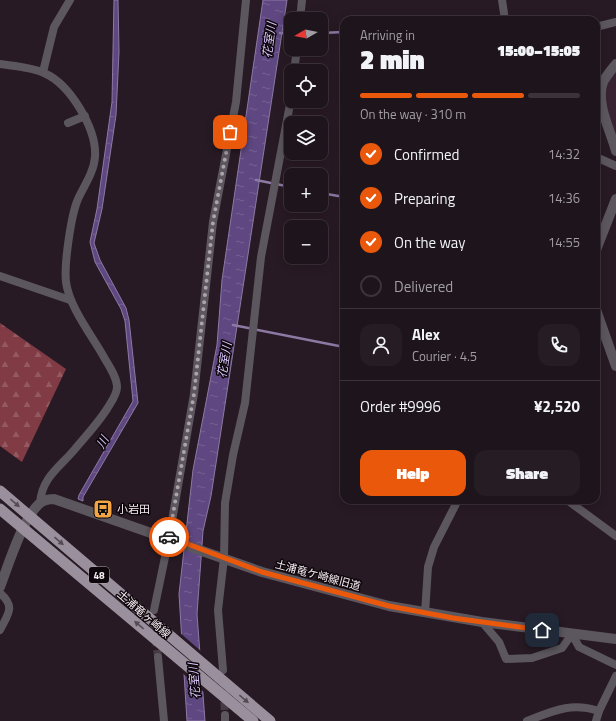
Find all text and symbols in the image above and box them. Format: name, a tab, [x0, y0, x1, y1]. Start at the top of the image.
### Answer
north arrow	[284, 12, 328, 56]
map controls	[284, 12, 328, 264]
water label: 花室川	[257, 19, 281, 59]
text: Arriving in	[360, 25, 415, 45]
text: 15:00–15:05	[497, 39, 580, 62]
text: 2 min	[360, 40, 425, 79]
button: locate	[284, 64, 328, 108]
text: On the way · 310 m	[360, 104, 466, 124]
pin	[213, 115, 247, 149]
button: layers	[284, 116, 328, 160]
icon: bag	[219, 121, 241, 143]
icon: check	[360, 143, 382, 165]
text: Confirmed	[394, 143, 459, 166]
text: 14:32	[548, 144, 580, 164]
button: +	[284, 168, 328, 212]
icon: check	[360, 187, 382, 209]
text: Preparing	[394, 187, 455, 210]
text: 14:36	[548, 188, 580, 208]
button: −	[284, 220, 328, 264]
icon: check	[360, 231, 382, 253]
text: On the way	[394, 231, 466, 254]
text: 14:55	[548, 232, 580, 252]
text: Delivered	[394, 275, 453, 298]
text: Alex	[412, 323, 440, 346]
button: person	[360, 324, 402, 366]
button: phone	[538, 324, 580, 366]
water label: 花室川	[212, 339, 237, 379]
text: Courier · 4.5	[412, 346, 477, 366]
text: Order #9996	[360, 395, 441, 418]
text: ¥2,520	[534, 395, 580, 418]
water label: 川	[91, 430, 114, 452]
button: Help	[360, 450, 466, 496]
button: Share	[474, 450, 580, 496]
bus stop icon: 小岩田	[92, 498, 114, 520]
one-way arrow	[9, 499, 20, 507]
place label: 小岩田	[117, 501, 150, 517]
courier	[149, 517, 189, 557]
icon: car	[158, 526, 180, 548]
one-way arrow	[54, 536, 64, 545]
street label: 土浦竜ケ崎線旧道	[273, 556, 363, 594]
road number: 48	[89, 567, 109, 583]
street label: 土浦竜ヶ崎線	[114, 586, 174, 642]
pin	[525, 613, 559, 647]
icon: home	[531, 619, 553, 641]
one-way arrow	[134, 620, 145, 629]
water label: 花室川	[183, 660, 205, 700]
one-way arrow	[239, 694, 249, 704]

